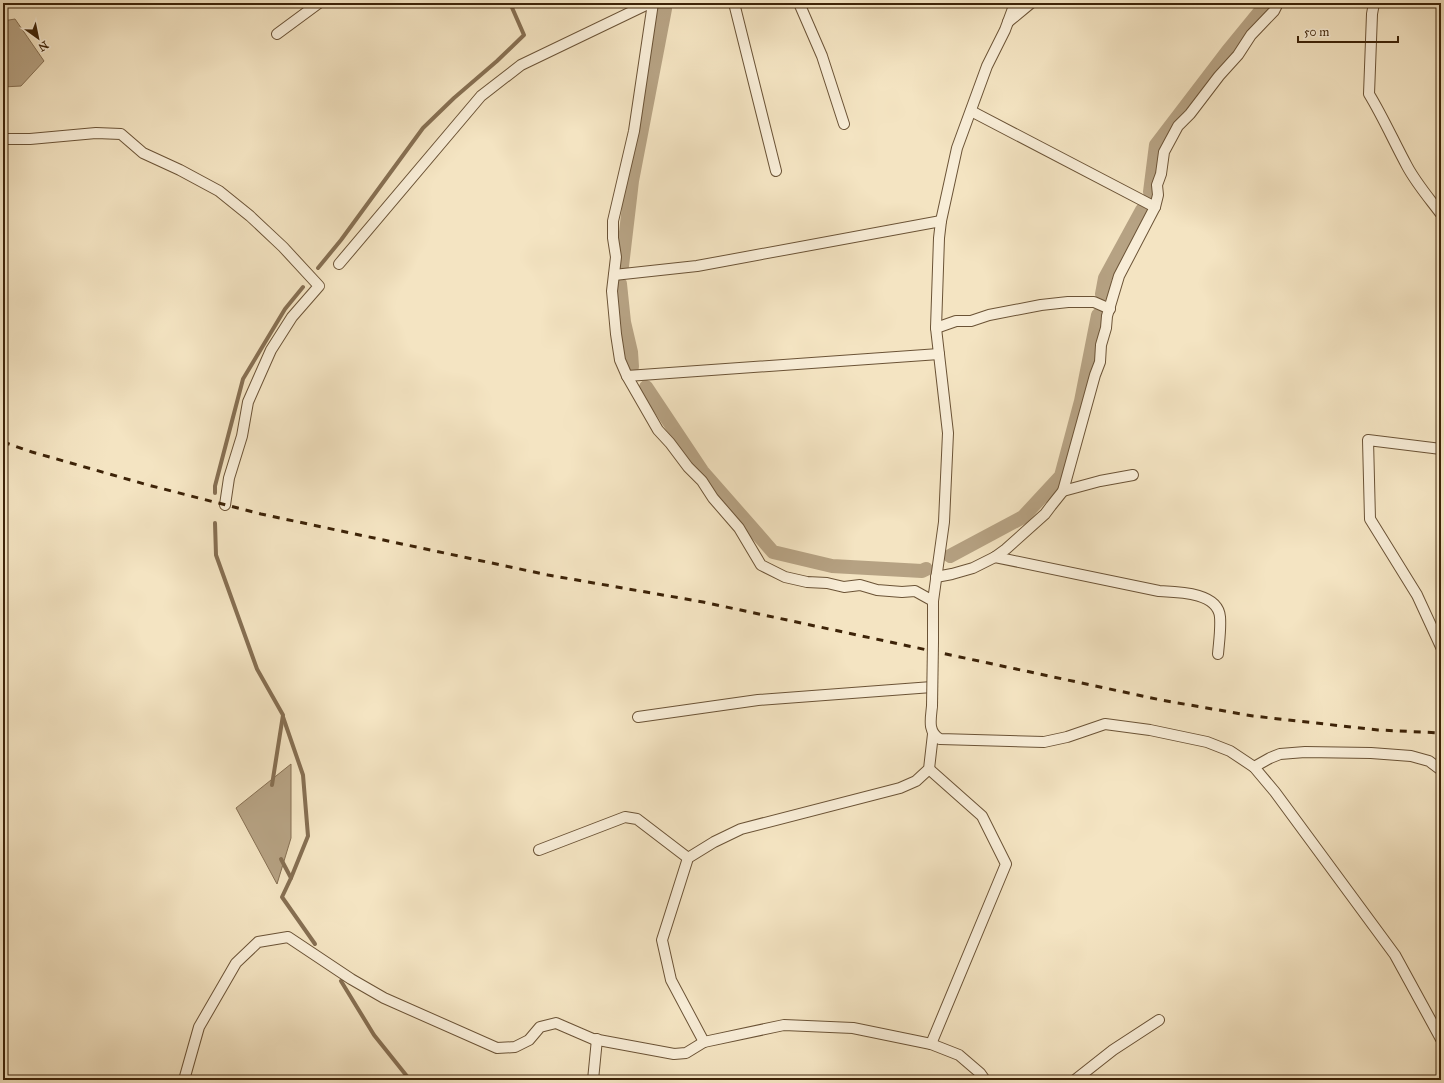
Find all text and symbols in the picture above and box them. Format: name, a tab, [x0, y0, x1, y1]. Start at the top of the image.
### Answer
north arrow	[18, 18, 58, 58]
scale bar	[1298, 18, 1398, 44]
text: 50 m	[1304, 25, 1329, 39]
text: N	[35, 38, 51, 54]

